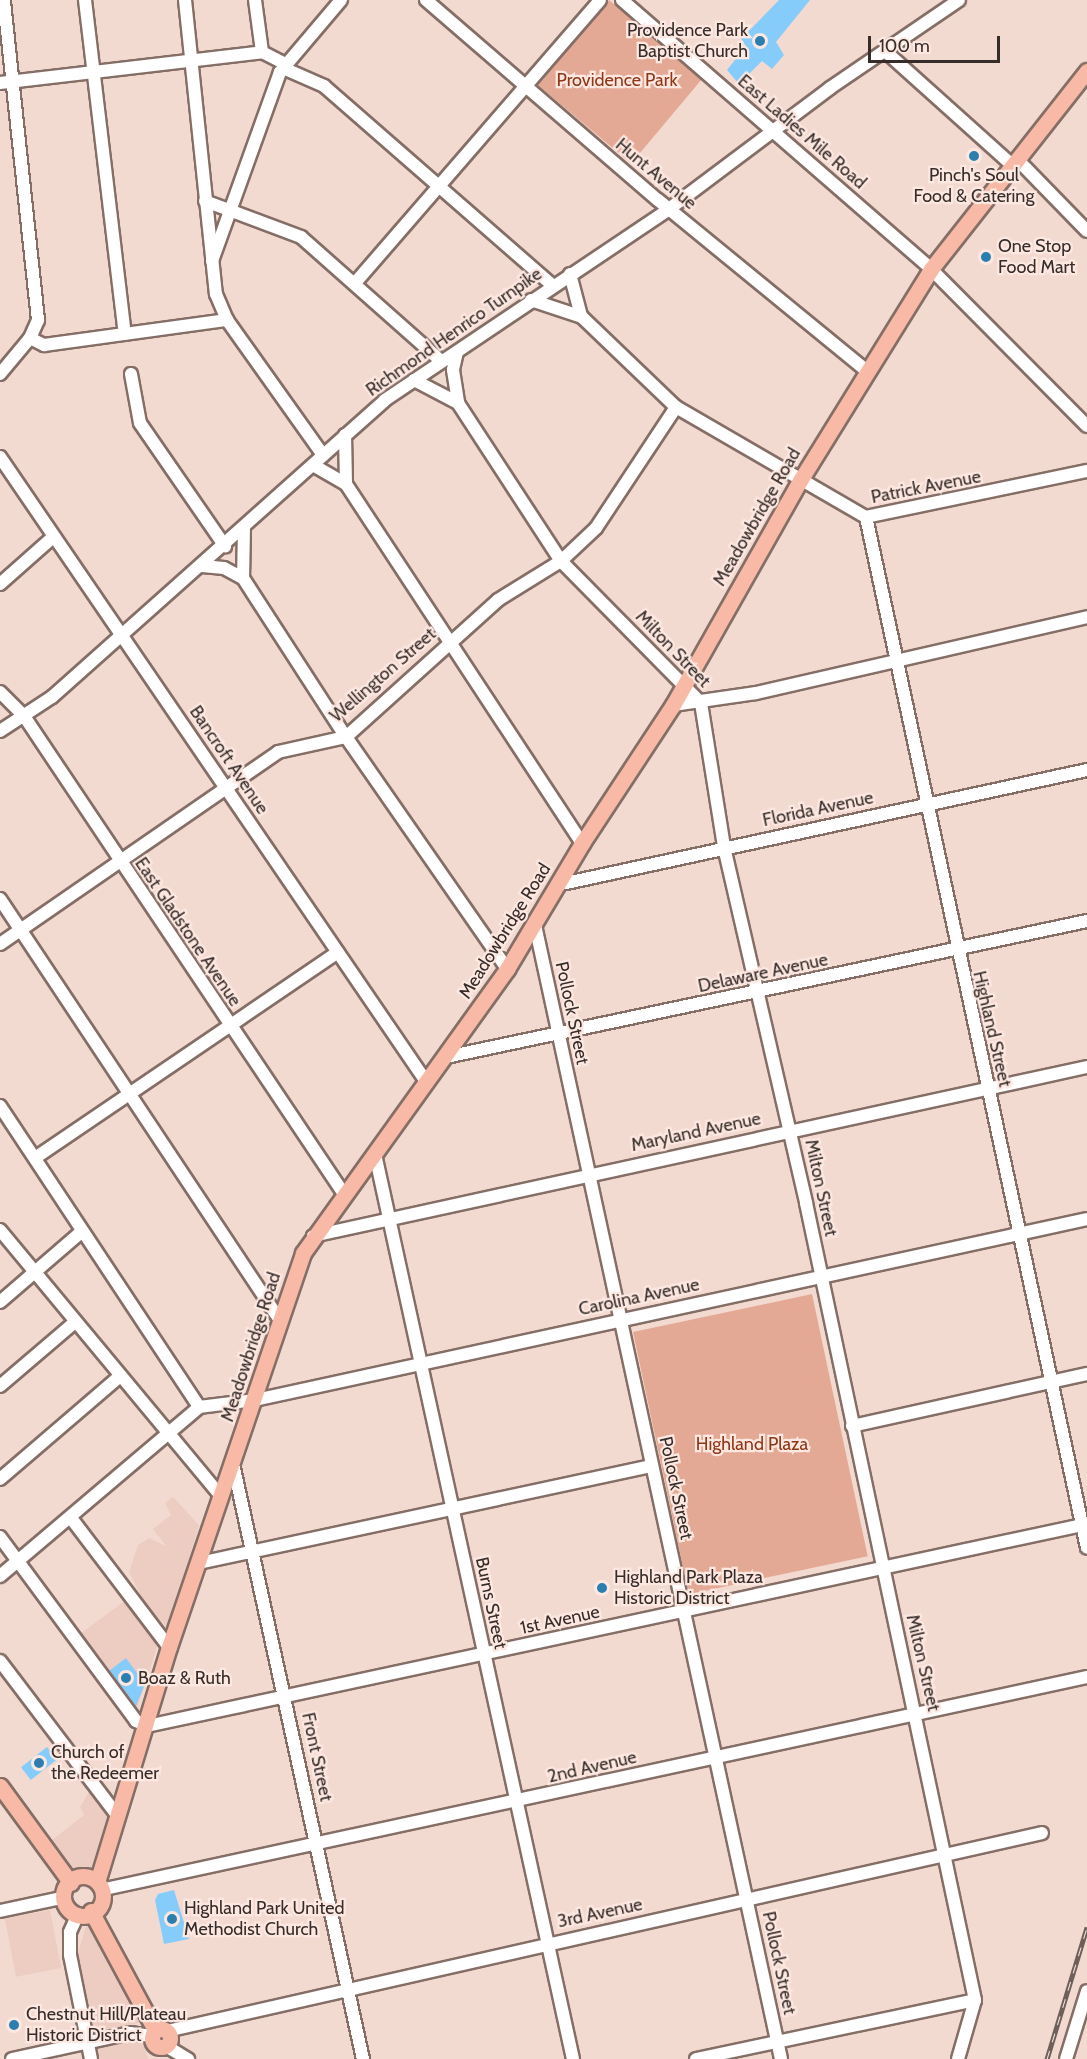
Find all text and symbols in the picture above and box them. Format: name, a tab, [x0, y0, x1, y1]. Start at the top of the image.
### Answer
place label: Providence Park Baptist Church	[627, 20, 748, 63]
scale bar	[871, 24, 1003, 62]
marker: Providence Park Baptist Church	[753, 34, 767, 48]
text: 100 m	[879, 35, 930, 57]
park label: Providence Park	[556, 69, 678, 91]
street label: East Ladies Mile Road	[733, 70, 871, 194]
street label: Hunt Avenue	[611, 134, 701, 214]
marker: Pinch's Soul Food & Catering	[967, 149, 981, 163]
place label: Pinch's Soul Food & Catering	[914, 165, 1034, 207]
place label: One Stop Food Mart	[998, 236, 1075, 278]
marker: One Stop Food Mart	[979, 250, 993, 264]
street label: Richmond Henrico Turnpike	[362, 263, 546, 401]
street label: Meadowbridge Road	[709, 444, 805, 590]
street label: Patrick Avenue	[869, 466, 983, 508]
street label: Milton Street	[631, 606, 715, 692]
street label: Wellington Street	[326, 623, 440, 727]
street label: Bancroft Avenue	[185, 702, 273, 818]
street label: Florida Avenue	[761, 787, 875, 831]
street label: East Gladstone Avenue	[130, 854, 246, 1010]
street label: Meadowbridge Road	[455, 859, 555, 1003]
street label: Delaware Avenue	[696, 949, 830, 997]
street label: Pollock Street	[551, 959, 593, 1067]
street label: Highland Street	[968, 969, 1016, 1089]
street label: Maryland Avenue	[629, 1108, 763, 1156]
street label: Milton Street	[800, 1137, 842, 1239]
street label: Meadowbridge Road	[217, 1270, 285, 1424]
street label: Carolina Avenue	[577, 1274, 701, 1320]
park label: Highland Plaza	[696, 1433, 808, 1455]
street label: Pollock Street	[655, 1434, 697, 1542]
street label: Burns Street	[471, 1555, 511, 1651]
place label: Highland Park Plaza Historic District	[614, 1567, 763, 1610]
marker: Highland Park Plaza Historic District	[595, 1581, 609, 1595]
street label: 1st Avenue	[518, 1601, 602, 1639]
street label: Milton Street	[901, 1612, 945, 1714]
place label: Boaz & Ruth	[138, 1667, 231, 1689]
marker: Boaz & Ruth	[119, 1671, 133, 1685]
street label: Front Street	[297, 1711, 337, 1803]
place label: Church of the Redeemer	[51, 1742, 159, 1784]
street label: 2nd Avenue	[545, 1746, 639, 1788]
marker: Church of the Redeemer	[32, 1756, 46, 1770]
street label: 3rd Avenue	[556, 1893, 644, 1933]
place label: Highland Park United Methodist Church	[184, 1898, 344, 1940]
street label: Pollock Street	[758, 1909, 800, 2017]
marker: Highland Park United Methodist Church	[165, 1912, 179, 1926]
place label: Chestnut Hill/Plateau Historic District	[26, 2004, 186, 2046]
marker: Chestnut Hill/Plateau Historic District	[7, 2018, 21, 2032]

